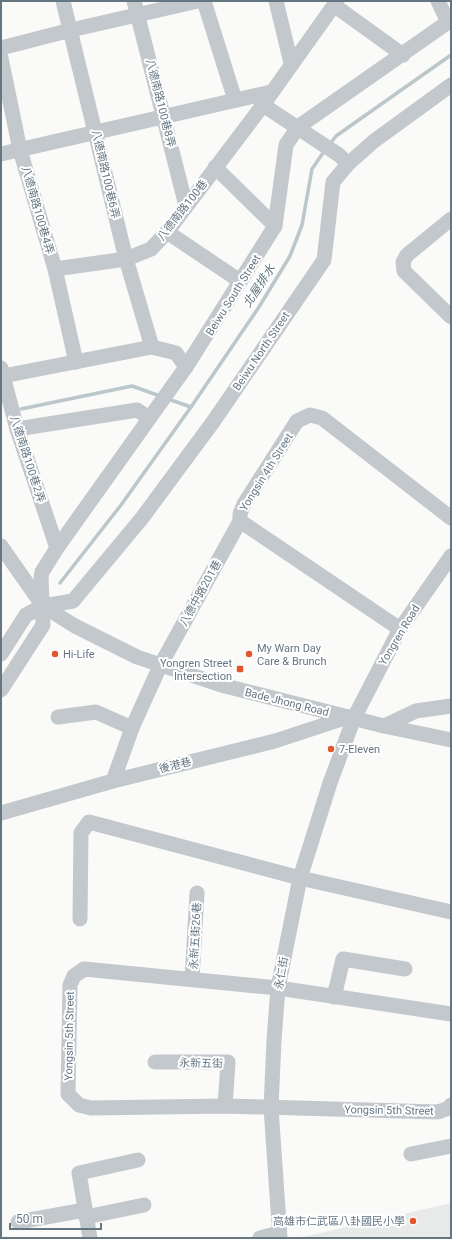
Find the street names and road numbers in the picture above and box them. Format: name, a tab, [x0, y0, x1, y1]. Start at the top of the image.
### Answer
street label: 八德南路100巷8弄	[143, 58, 178, 149]
street label: 八德南路100巷6弄	[89, 128, 122, 220]
street label: 八德南路100巷4弄	[19, 165, 56, 256]
street label: 八德南路100巷	[155, 177, 210, 243]
street label: Beiwu South Street	[203, 252, 264, 338]
street label: Beiwu North Street	[230, 309, 293, 393]
street label: 八德南路100巷2弄	[7, 414, 48, 504]
street label: Yongsin 4th Street	[237, 431, 296, 514]
street label: 八德中路201巷	[177, 558, 224, 629]
street label: Yongren Road	[376, 603, 423, 668]
street label: Bade Jhong Road	[243, 686, 330, 719]
street label: 後港巷	[158, 755, 193, 776]
street label: 永新五街26巷	[187, 902, 204, 970]
street label: 永仁街	[272, 956, 291, 990]
street label: Yongsin 5th Street	[62, 991, 77, 1081]
street label: 永新五街	[179, 1057, 223, 1070]
street label: Yongsin 5th Street	[344, 1103, 434, 1118]

